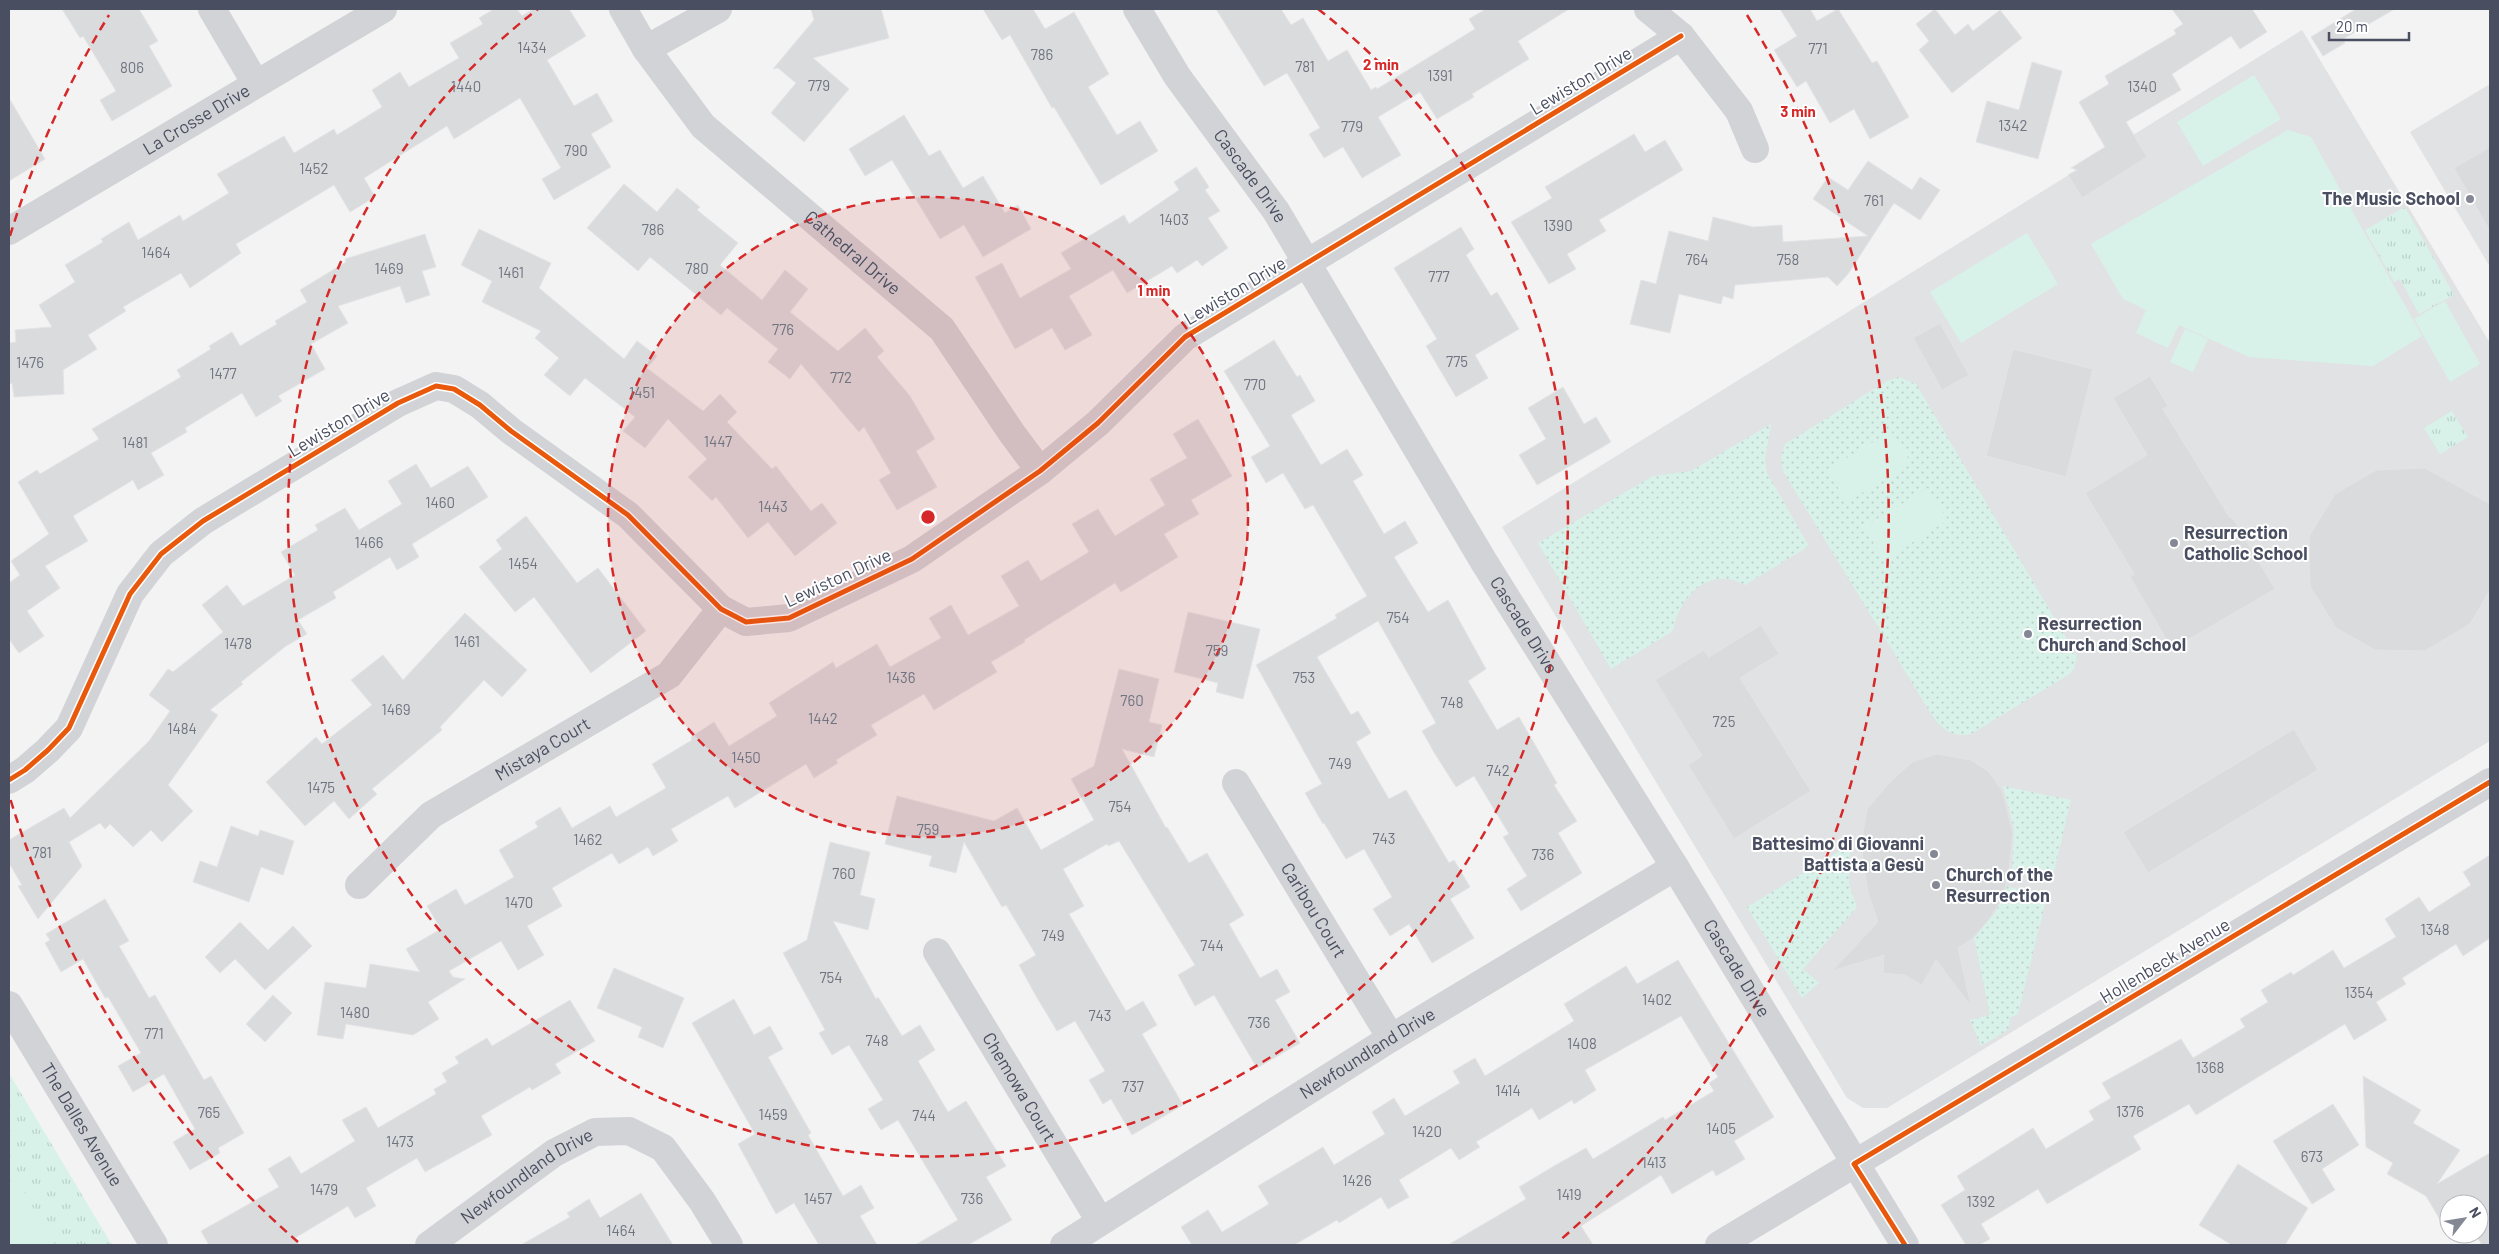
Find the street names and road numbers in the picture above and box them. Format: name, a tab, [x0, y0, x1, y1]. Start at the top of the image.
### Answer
street label: Lewiston Drive	[1525, 41, 1636, 119]
street label: La Crosse Drive	[138, 79, 253, 159]
street label: Cascade Drive	[1210, 124, 1292, 226]
street label: Cathedral Drive	[801, 205, 906, 299]
street label: Lewiston Drive	[1179, 251, 1290, 329]
street label: Lewiston Drive	[283, 383, 394, 461]
street label: Lewiston Drive	[781, 543, 894, 611]
street label: Cascade Drive	[1486, 572, 1563, 677]
street label: Mistaya Court	[491, 712, 594, 785]
street label: Caribou Court	[1277, 858, 1352, 962]
street label: Hollenbeck Avenue	[2096, 913, 2233, 1008]
street label: Cascade Drive	[1699, 915, 1776, 1021]
street label: Newfoundland Drive	[1295, 1002, 1439, 1103]
street label: Chemowa Court	[978, 1028, 1061, 1145]
street label: The Dalles Avenue	[36, 1058, 128, 1190]
street label: Newfoundland Drive	[456, 1123, 596, 1228]

